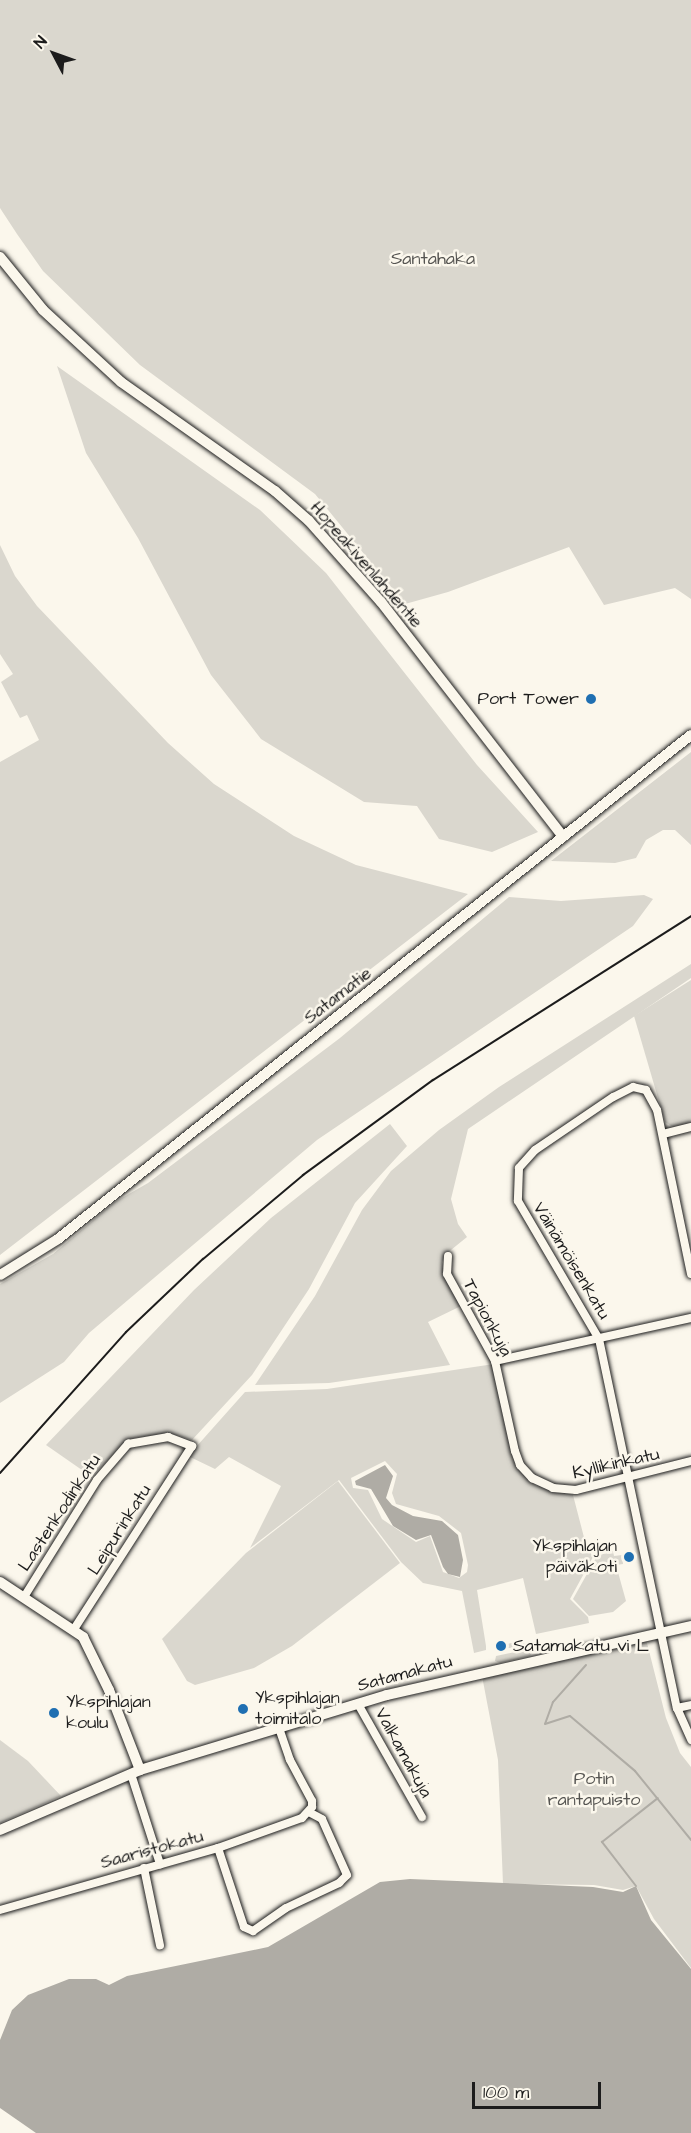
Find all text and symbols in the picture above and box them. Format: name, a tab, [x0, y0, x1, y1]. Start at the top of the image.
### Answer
north arrow	[24, 24, 84, 84]
text: N	[29, 31, 52, 53]
park label: Santahaka	[391, 248, 475, 270]
street label: Hopeakivenlahdentie	[305, 497, 427, 633]
place label: Port Tower	[477, 688, 579, 710]
marker: Port Tower	[584, 692, 598, 706]
street label: Satamatie	[300, 963, 376, 1029]
street label: Väinämöisenkatu	[528, 1199, 614, 1323]
street label: Tapionkuja	[458, 1275, 516, 1361]
street label: Kyllikinkatu	[570, 1444, 662, 1484]
street label: Lastenkodinkatu	[14, 1450, 106, 1576]
street label: Leipurinkatu	[84, 1481, 156, 1579]
place label: Ykspihlajan päiväkoti	[532, 1536, 617, 1578]
marker: Ykspihlajan päiväkoti	[622, 1550, 636, 1564]
place label: Satamakatu vi L	[513, 1635, 649, 1657]
marker: Satamakatu vi L	[494, 1639, 508, 1653]
street label: Satamakatu	[355, 1651, 455, 1697]
place label: Ykspihlajan toimitalo	[255, 1688, 340, 1730]
place label: Ykspihlajan koulu	[66, 1692, 151, 1734]
marker: Ykspihlajan toimitalo	[236, 1702, 250, 1716]
street label: Valkamakuja	[370, 1704, 436, 1802]
marker: Ykspihlajan koulu	[47, 1706, 61, 1720]
park label: Potin rantapuisto	[548, 1769, 640, 1812]
street label: Saaristokatu	[98, 1826, 206, 1874]
scale bar	[475, 2070, 604, 2108]
text: 100 m	[483, 2080, 529, 2105]

